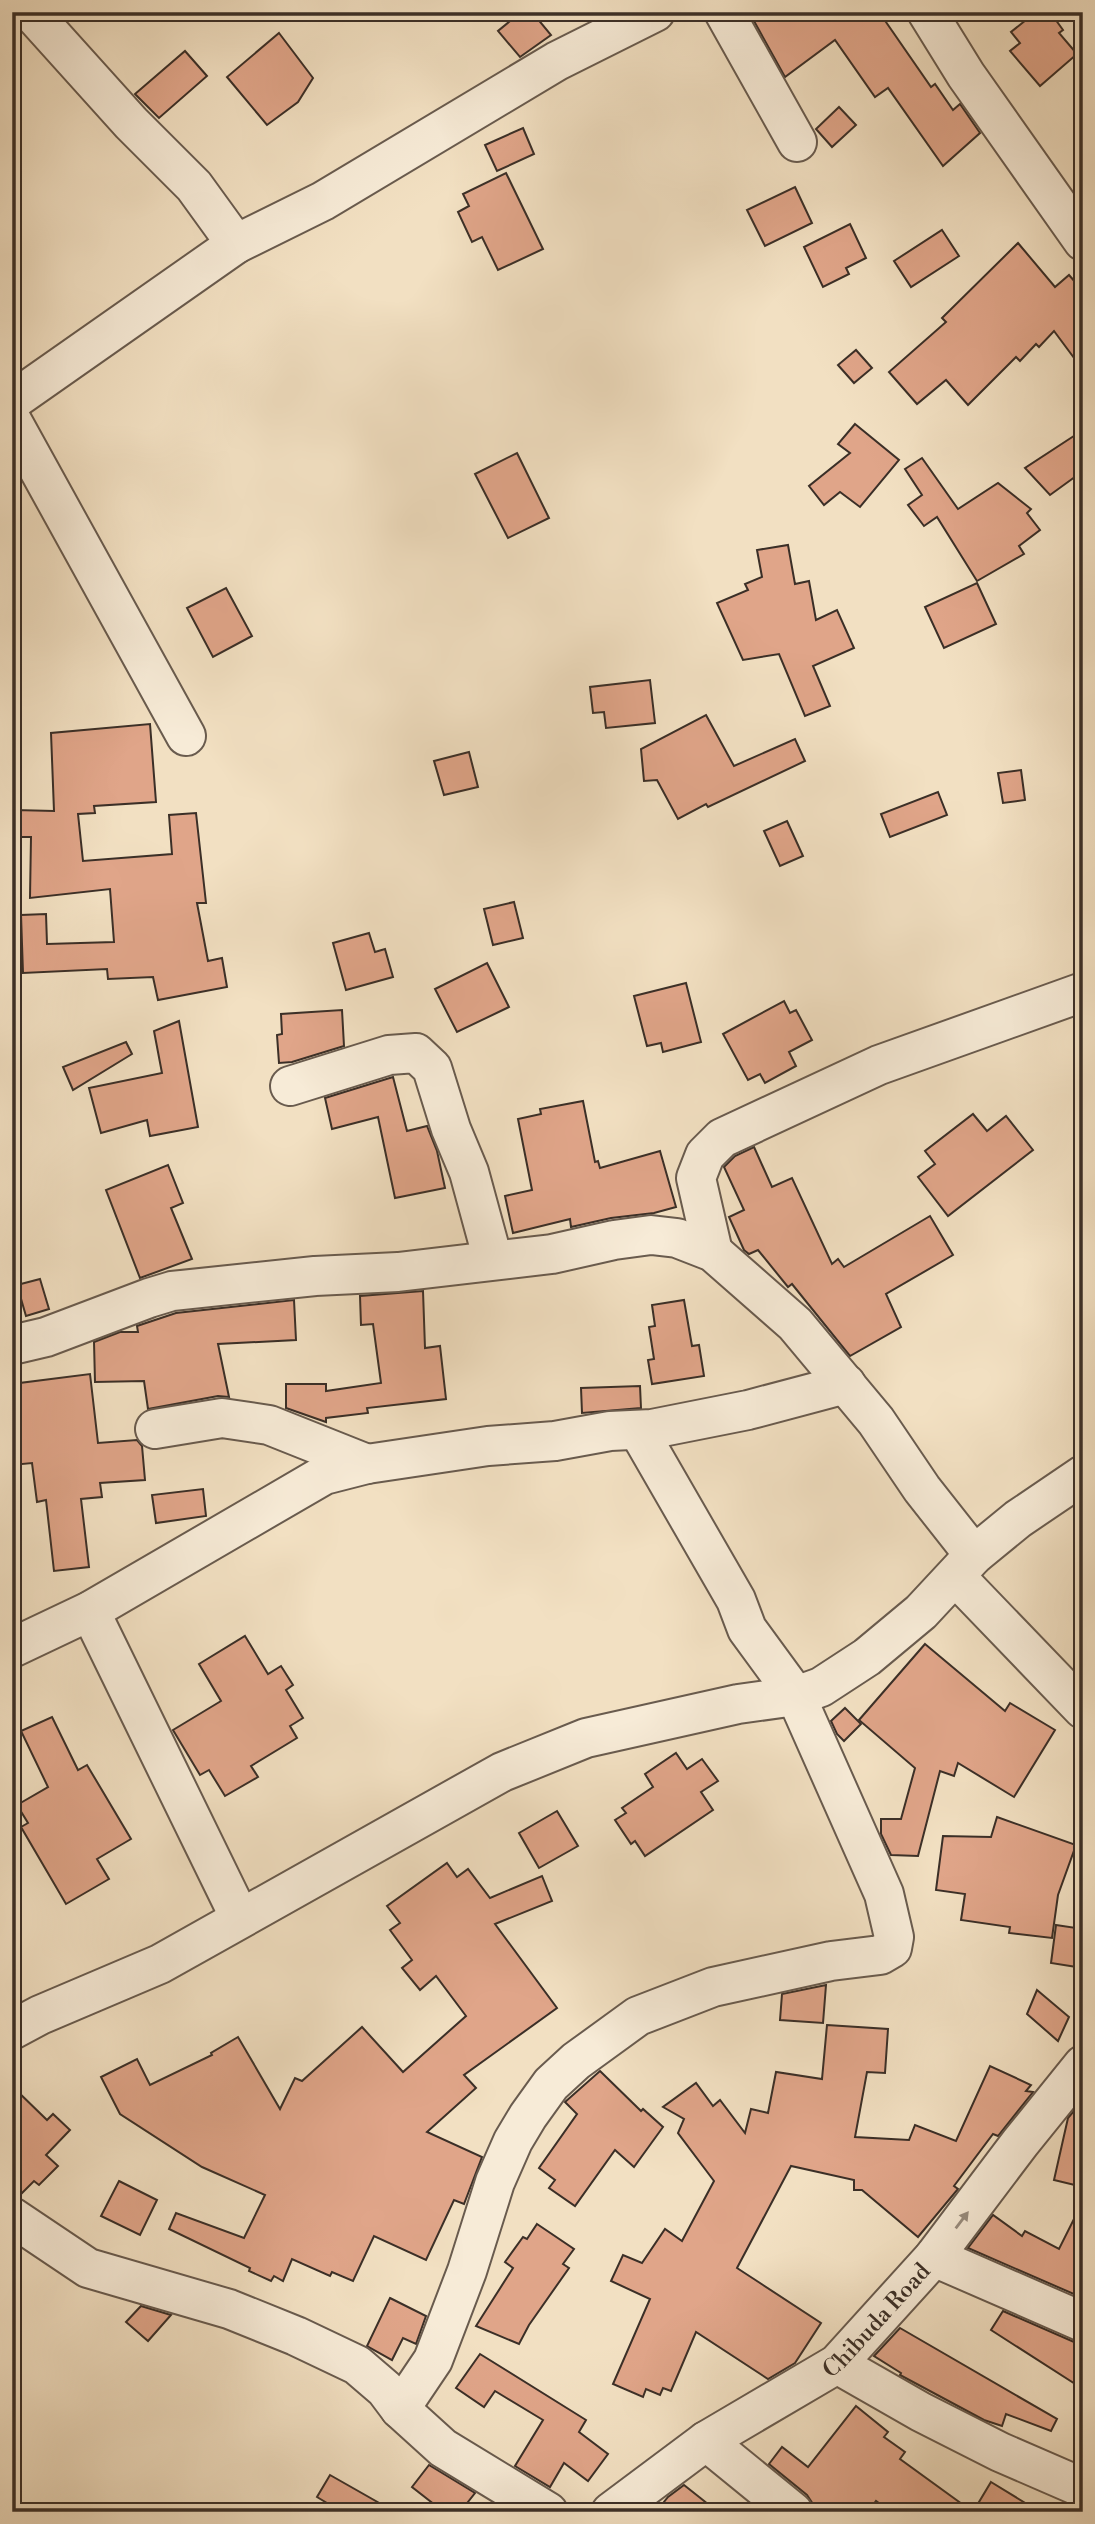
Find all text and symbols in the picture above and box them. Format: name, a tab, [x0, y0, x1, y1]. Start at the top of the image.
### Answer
one-way arrow	[954, 2211, 968, 2229]
street label: Chibuda Road	[818, 2258, 936, 2384]

